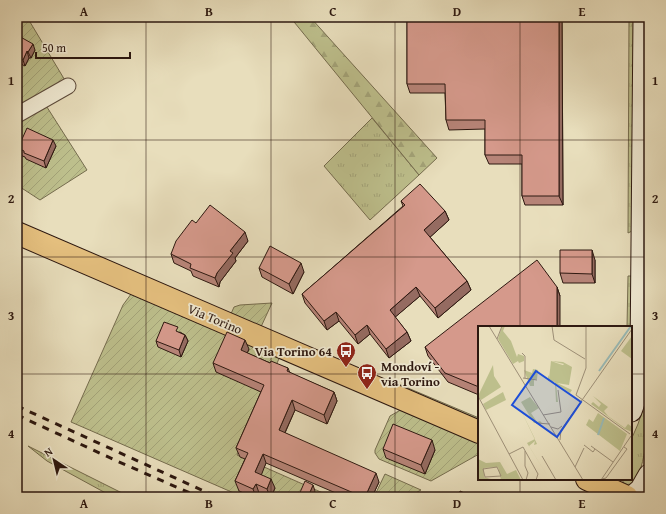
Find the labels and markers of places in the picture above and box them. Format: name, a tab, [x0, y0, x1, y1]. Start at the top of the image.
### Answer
bus stop icon: Via Torino 64	[335, 340, 357, 368]
place label: Via Torino 64	[255, 342, 332, 361]
place label: Mondoví - via Torino	[381, 357, 440, 391]
bus stop icon: Mondoví - via Torino	[356, 362, 378, 390]

